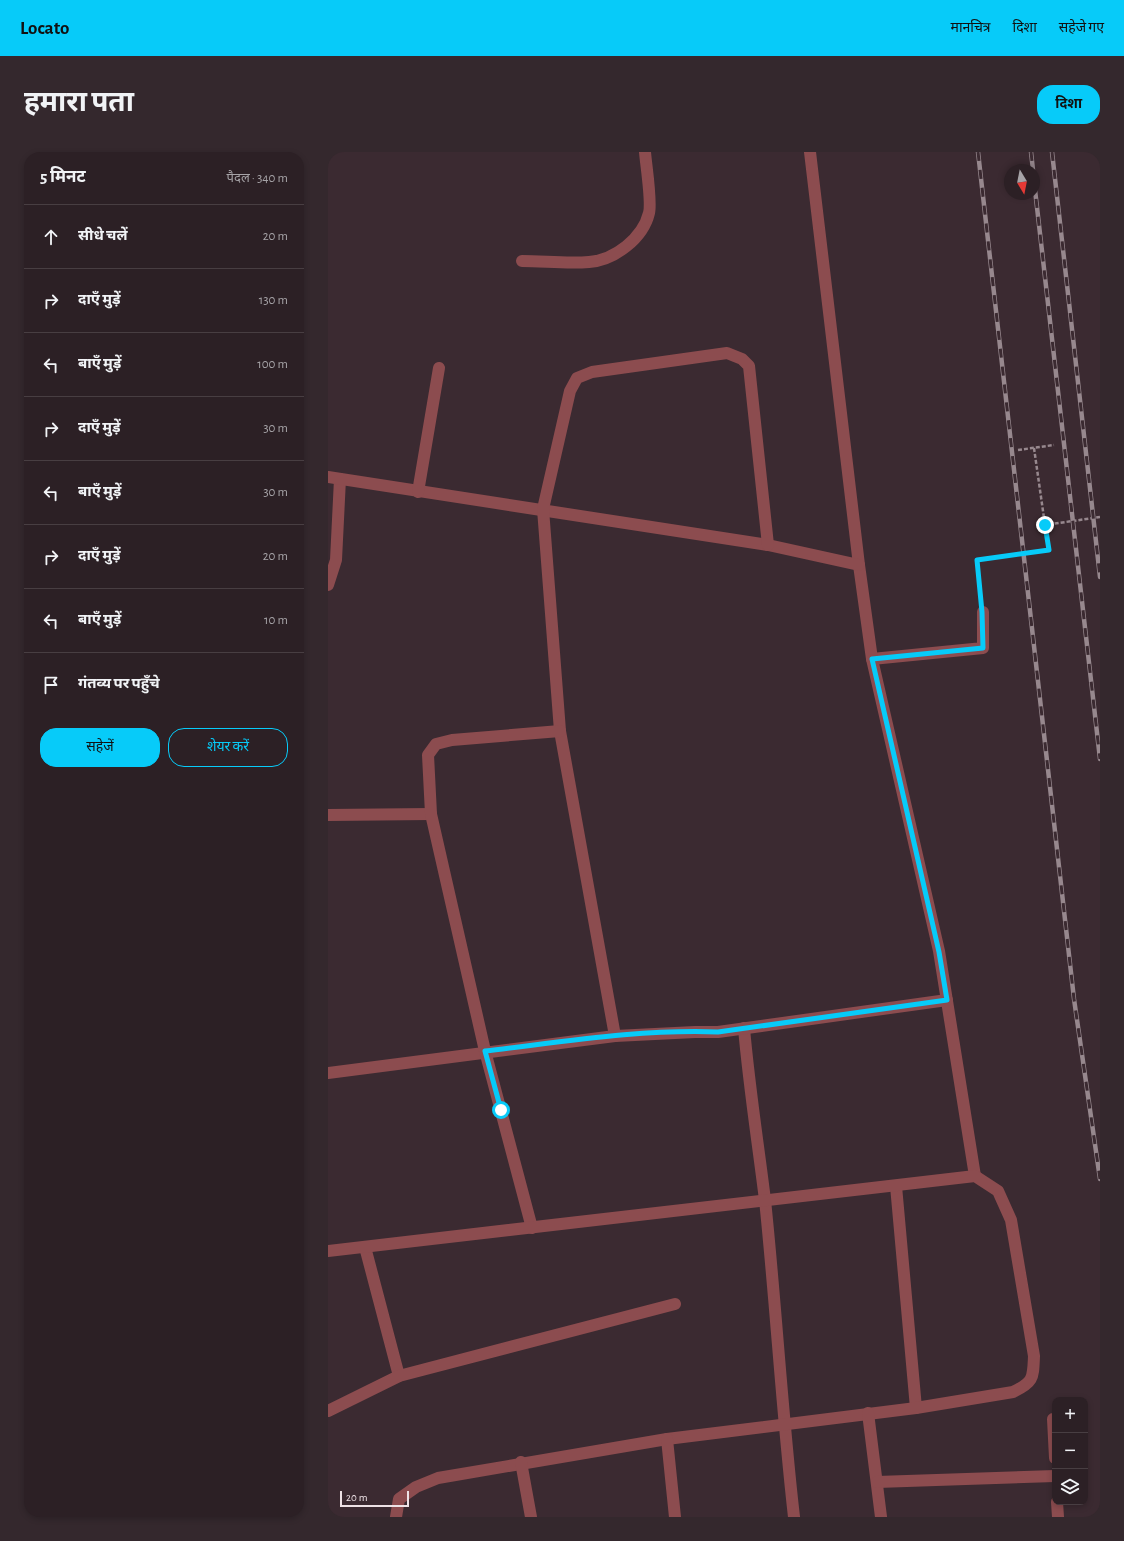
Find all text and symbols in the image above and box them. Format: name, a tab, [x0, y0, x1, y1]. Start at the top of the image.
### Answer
text: Locato	[20, 19, 69, 38]
text: मानचित्र	[951, 21, 991, 35]
text: दिशा	[1013, 21, 1037, 35]
text: सहेजे गए	[1059, 21, 1104, 35]
button: दिशा	[1037, 85, 1100, 124]
text: हमारा पता	[24, 89, 134, 117]
north arrow	[1004, 164, 1040, 200]
text: 5 मिनट	[40, 168, 86, 185]
text: पैदल · 340 m	[227, 172, 288, 185]
icon: ahead	[40, 226, 62, 248]
text: सीधे चलें	[78, 228, 128, 243]
text: 20 m	[263, 230, 288, 243]
icon: right	[40, 290, 62, 312]
text: दाएँ मुड़ें	[78, 292, 121, 307]
text: 130 m	[259, 294, 288, 307]
icon: left	[40, 354, 62, 376]
text: बाएँ मुड़ें	[78, 356, 121, 371]
text: 100 m	[257, 358, 288, 371]
icon: right	[40, 418, 62, 440]
text: दाएँ मुड़ें	[78, 420, 121, 435]
text: 30 m	[263, 422, 288, 435]
icon: left	[40, 482, 62, 504]
text: बाएँ मुड़ें	[78, 484, 121, 499]
text: 30 m	[263, 486, 288, 499]
route end	[1036, 516, 1054, 534]
icon: right	[40, 546, 62, 568]
text: दाएँ मुड़ें	[78, 548, 121, 563]
text: 20 m	[263, 550, 288, 563]
icon: left	[40, 610, 62, 632]
text: बाएँ मुड़ें	[78, 612, 121, 627]
text: 10 m	[264, 614, 288, 627]
icon: arrive	[40, 674, 62, 696]
text: गंतव्य पर पहुँचे	[78, 676, 160, 691]
button: सहेजें	[40, 728, 160, 767]
button: शेयर करें	[168, 728, 288, 767]
route start	[492, 1101, 510, 1119]
map controls	[1052, 1397, 1088, 1505]
button: +	[1052, 1397, 1088, 1433]
button: −	[1052, 1433, 1088, 1469]
button: layers	[1052, 1469, 1088, 1505]
scale bar	[340, 1489, 409, 1508]
text: 20 m	[346, 1492, 367, 1503]

